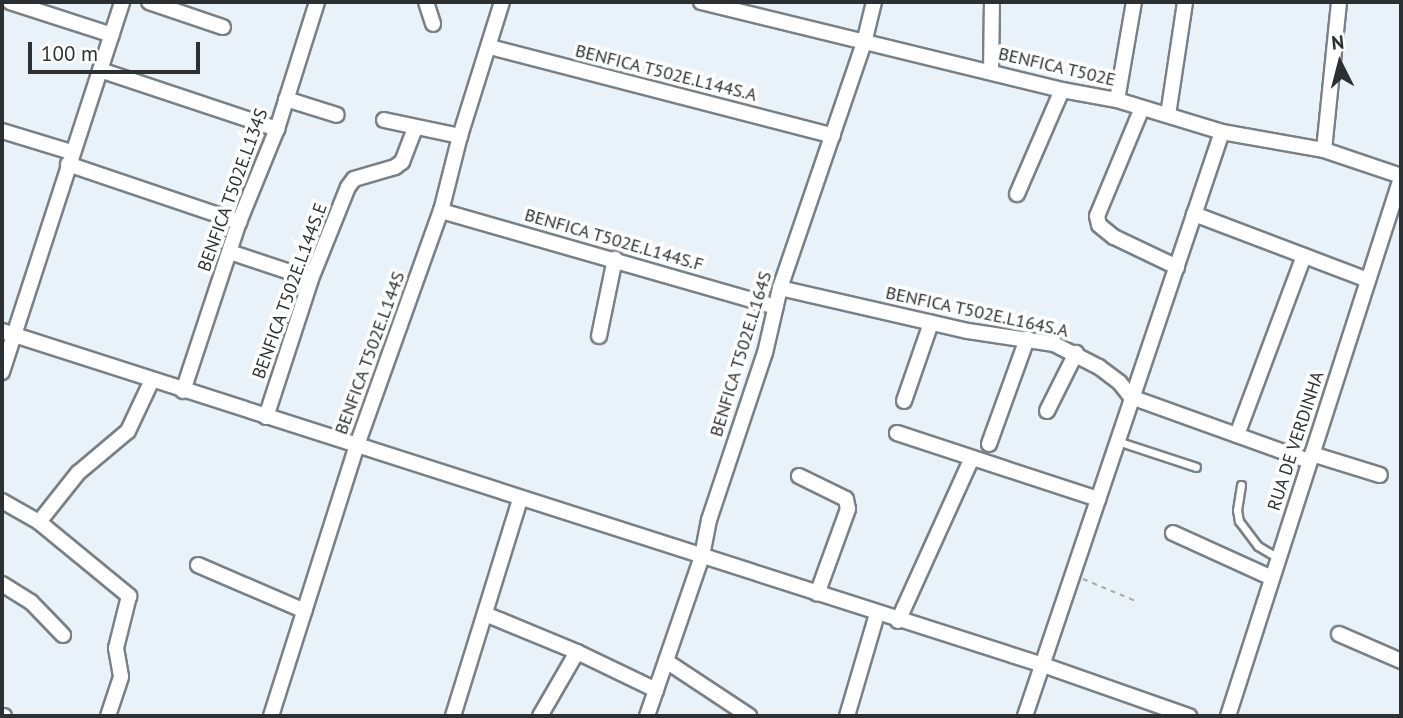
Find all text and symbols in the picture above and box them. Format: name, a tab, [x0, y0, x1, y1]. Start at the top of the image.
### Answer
scale bar	[32, 28, 203, 72]
north arrow	[1305, 28, 1375, 98]
text: N	[1330, 30, 1345, 55]
text: 100 m	[41, 40, 98, 67]
street label: BENFICA T502E.L144S.A	[572, 40, 760, 106]
street label: BENFICA T502E	[996, 43, 1118, 91]
street label: BENFICA T502E.L134S	[193, 105, 273, 275]
street label: BENFICA T502E.L144S.E	[248, 200, 332, 382]
street label: BENFICA T502E.L144S.F	[521, 204, 707, 276]
street label: BENFICA T502E.L144S	[330, 268, 410, 438]
street label: BENFICA T502E.L164S	[705, 268, 777, 440]
street label: BENFICA T502E.L164S.A	[883, 282, 1071, 342]
street label: RUA DE VERDINHA	[1263, 368, 1329, 514]

